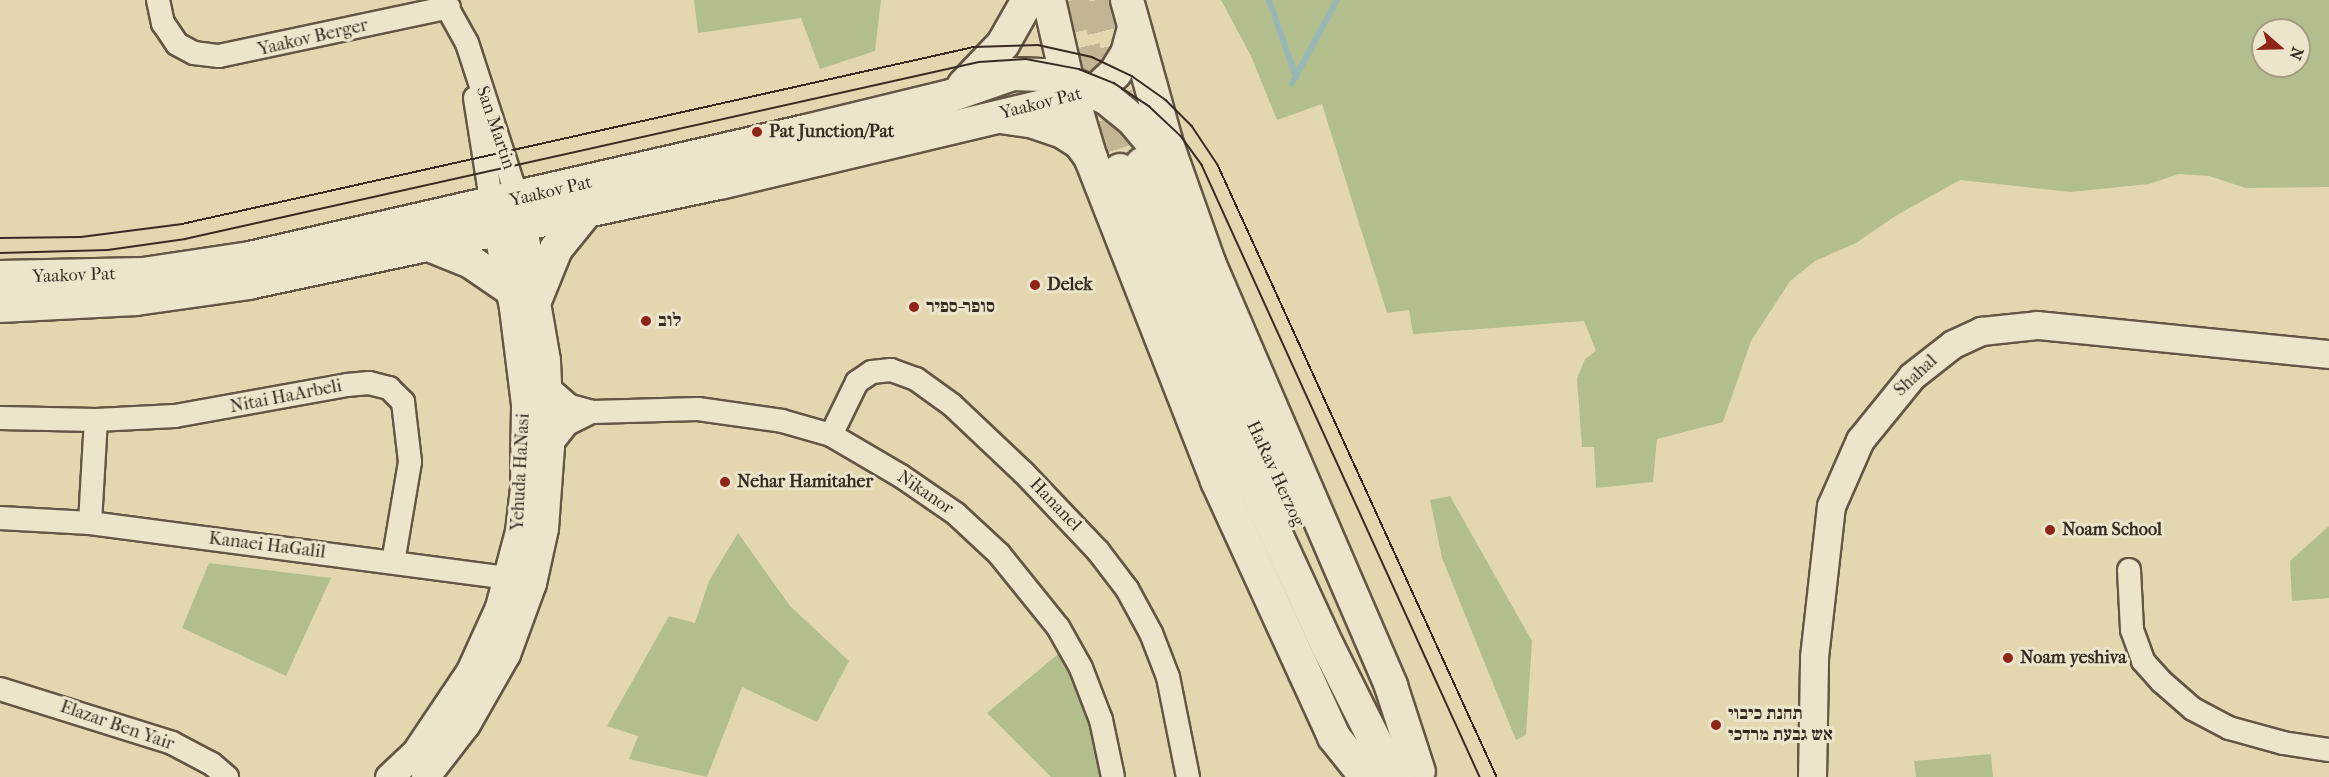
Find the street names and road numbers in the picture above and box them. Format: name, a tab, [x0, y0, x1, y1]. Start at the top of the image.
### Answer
street label: Yaakov Berger	[256, 15, 370, 61]
street label: Yaakov Pat	[998, 83, 1084, 125]
street label: San Martin	[471, 84, 519, 172]
street label: Yaakov Pat	[508, 172, 594, 212]
street label: Yaakov Pat	[32, 264, 116, 288]
street label: Shahal	[1890, 351, 1942, 401]
street label: Nitai HaArbeli	[228, 376, 344, 418]
street label: Yehuda HaNasi	[507, 413, 535, 531]
street label: HaRav Herzog	[1241, 418, 1309, 530]
street label: Nikanor	[893, 466, 957, 520]
street label: Hananel	[1024, 474, 1086, 536]
street label: Kanaei HaGalil	[207, 528, 327, 564]
street label: Elazar Ben Yair	[57, 696, 177, 756]

